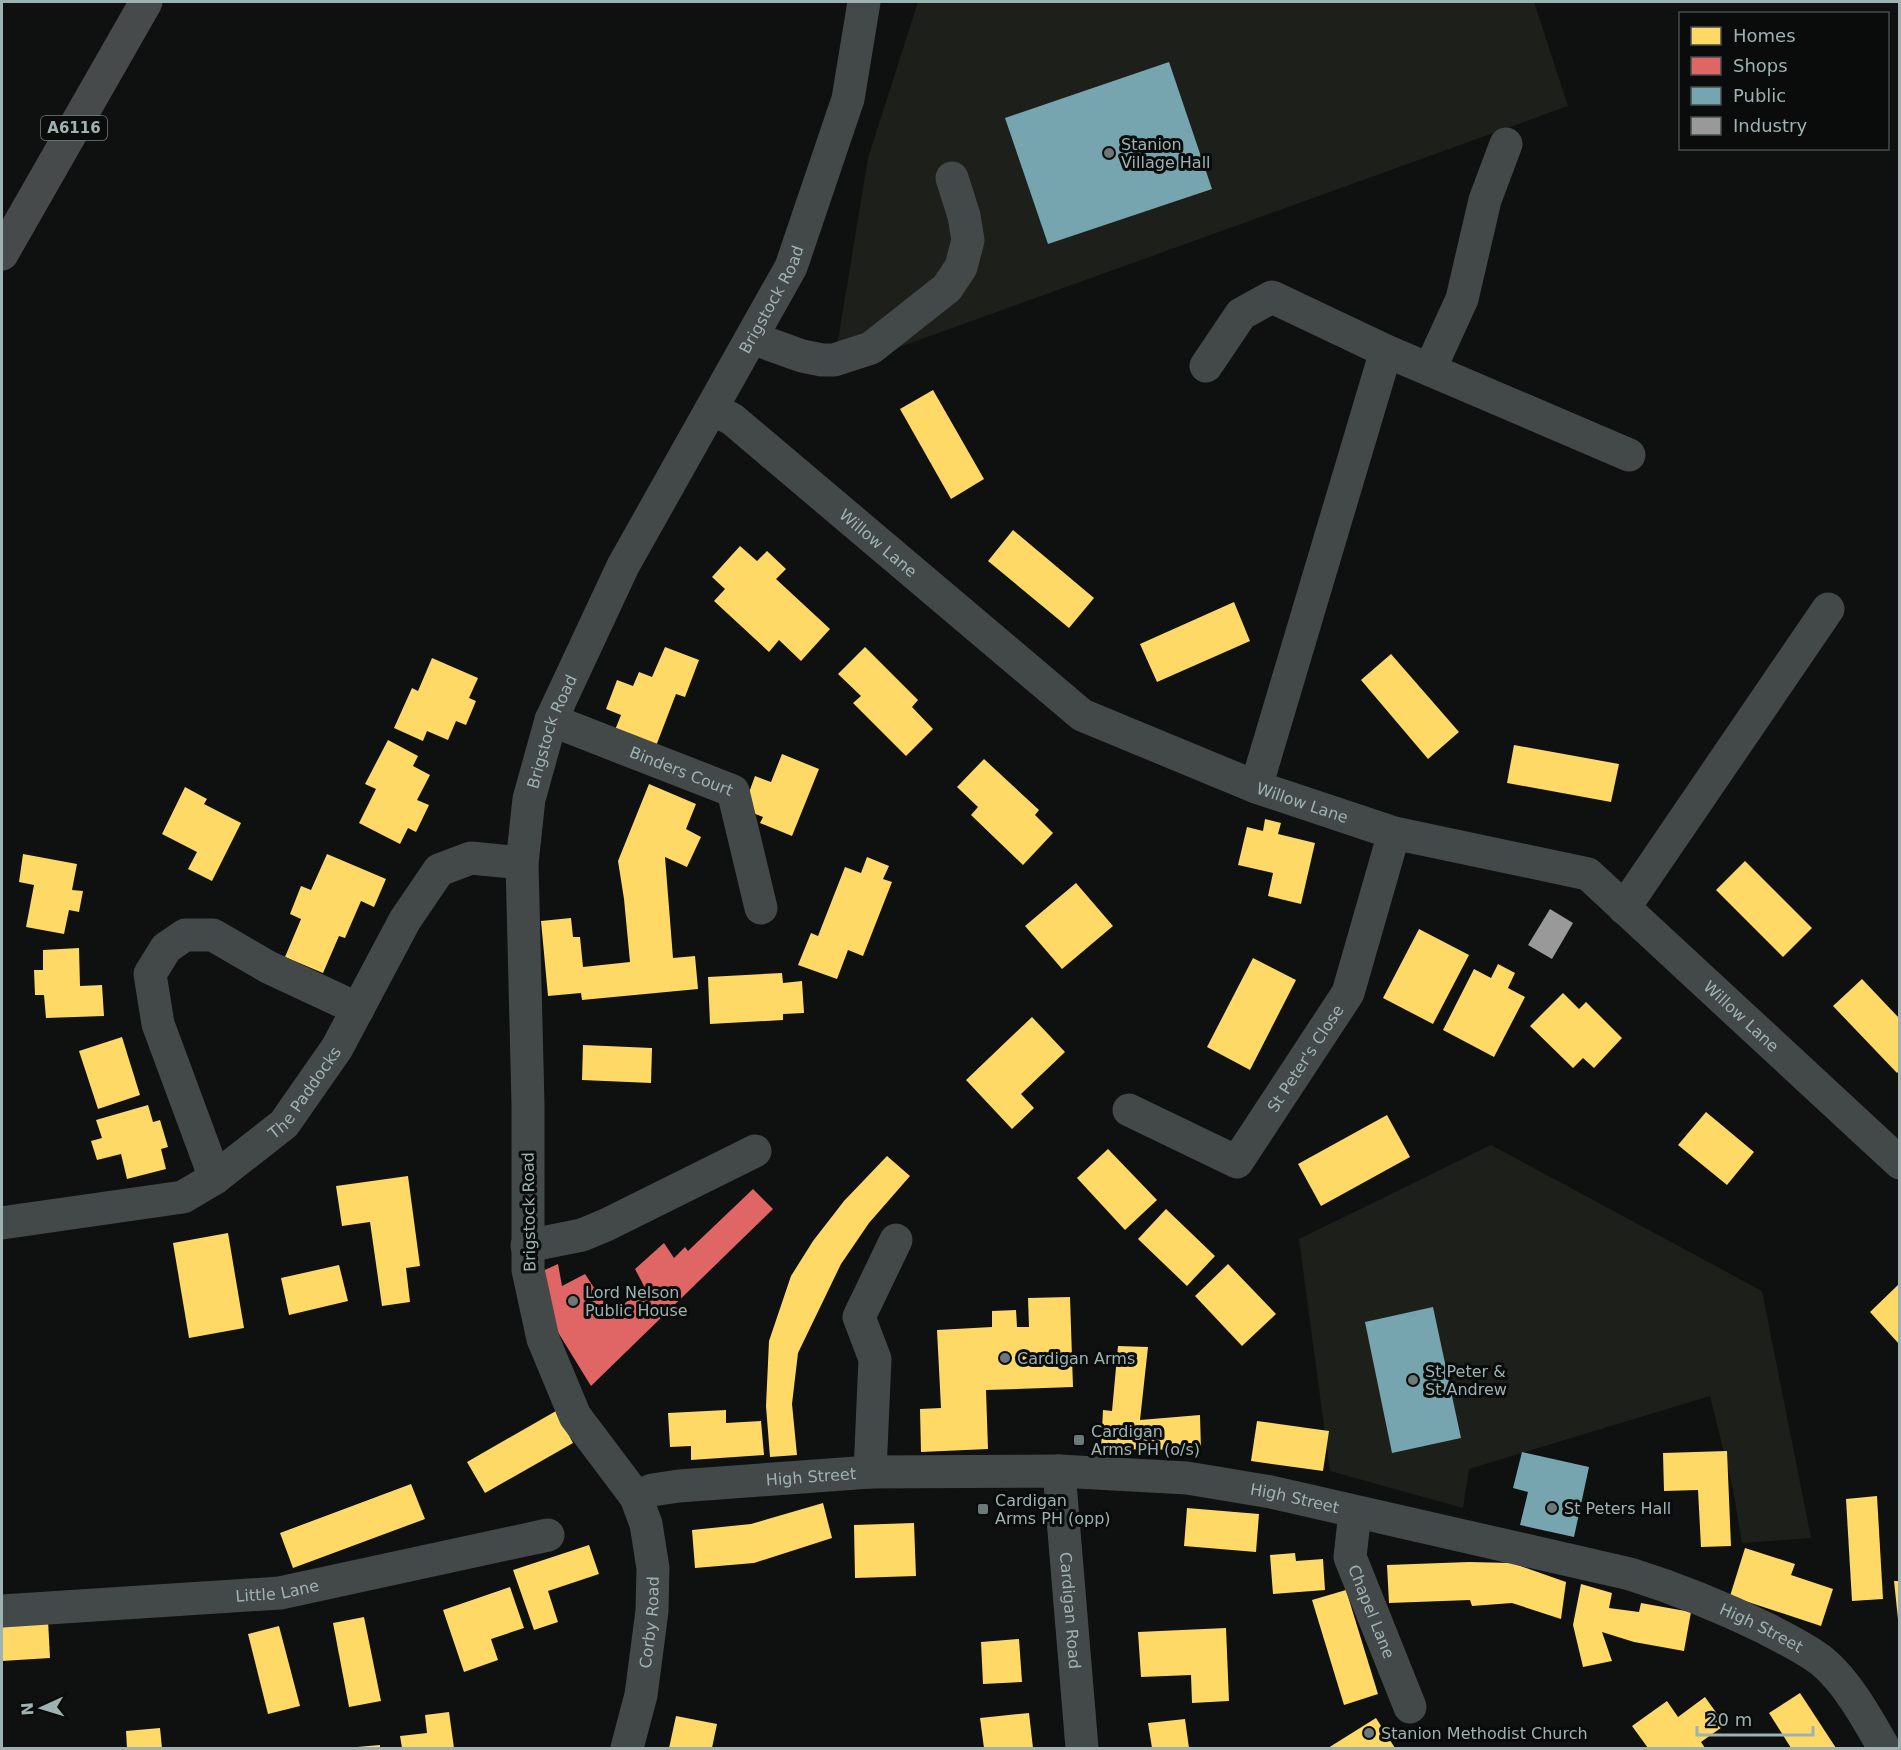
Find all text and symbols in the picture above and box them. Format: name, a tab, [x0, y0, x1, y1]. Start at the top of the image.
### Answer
legend	[1679, 12, 1889, 150]
text: Homes	[1733, 25, 1796, 46]
text: Shops	[1733, 55, 1788, 76]
text: Public	[1733, 85, 1786, 106]
text: Industry	[1733, 115, 1807, 136]
road number: A6116	[41, 116, 107, 140]
place label: Stanion Village Hall	[1121, 135, 1211, 172]
marker: Stanion Village Hall	[1102, 146, 1116, 160]
street label: Brigstock Road	[735, 243, 807, 357]
street label: Willow Lane	[836, 505, 921, 581]
street label: Brigstock Road	[523, 671, 580, 791]
street label: Binders Court	[627, 742, 736, 800]
street label: Willow Lane	[1254, 778, 1351, 827]
street label: Willow Lane	[1700, 977, 1783, 1056]
street label: St Peter's Close	[1263, 1001, 1347, 1116]
street label: The Paddocks	[263, 1043, 345, 1143]
street label: Brigstock Road	[518, 1152, 540, 1272]
place label: Lord Nelson Public House	[585, 1283, 688, 1320]
marker: Lord Nelson Public House	[566, 1294, 580, 1308]
place label: Cardigan Arms	[1017, 1349, 1135, 1368]
marker: Cardigan Arms	[998, 1351, 1012, 1365]
place label: St Peter & St Andrew	[1425, 1362, 1507, 1399]
marker: St Peter & St Andrew	[1406, 1373, 1420, 1387]
place label: Cardigan Arms PH (o/s)	[1091, 1422, 1200, 1459]
marker: Cardigan Arms PH (o/s)	[1072, 1433, 1086, 1447]
street label: High Street	[765, 1464, 857, 1489]
street label: High Street	[1249, 1479, 1341, 1517]
place label: Cardigan Arms PH (opp)	[995, 1491, 1111, 1528]
place label: St Peters Hall	[1564, 1499, 1671, 1518]
marker: St Peters Hall	[1545, 1501, 1559, 1515]
marker: Cardigan Arms PH (opp)	[976, 1502, 990, 1516]
street label: Cardigan Road	[1056, 1551, 1085, 1670]
street label: Chapel Lane	[1345, 1562, 1399, 1661]
street label: Little Lane	[235, 1575, 321, 1605]
street label: Corby Road	[635, 1576, 662, 1669]
street label: High Street	[1717, 1599, 1807, 1656]
north arrow	[12, 1678, 72, 1738]
scale bar	[1697, 1699, 1812, 1737]
text: N	[18, 1702, 37, 1716]
text: 20 m	[1706, 1709, 1752, 1730]
place label: Stanion Methodist Church	[1381, 1724, 1588, 1743]
marker: Stanion Methodist Church	[1362, 1726, 1376, 1740]

